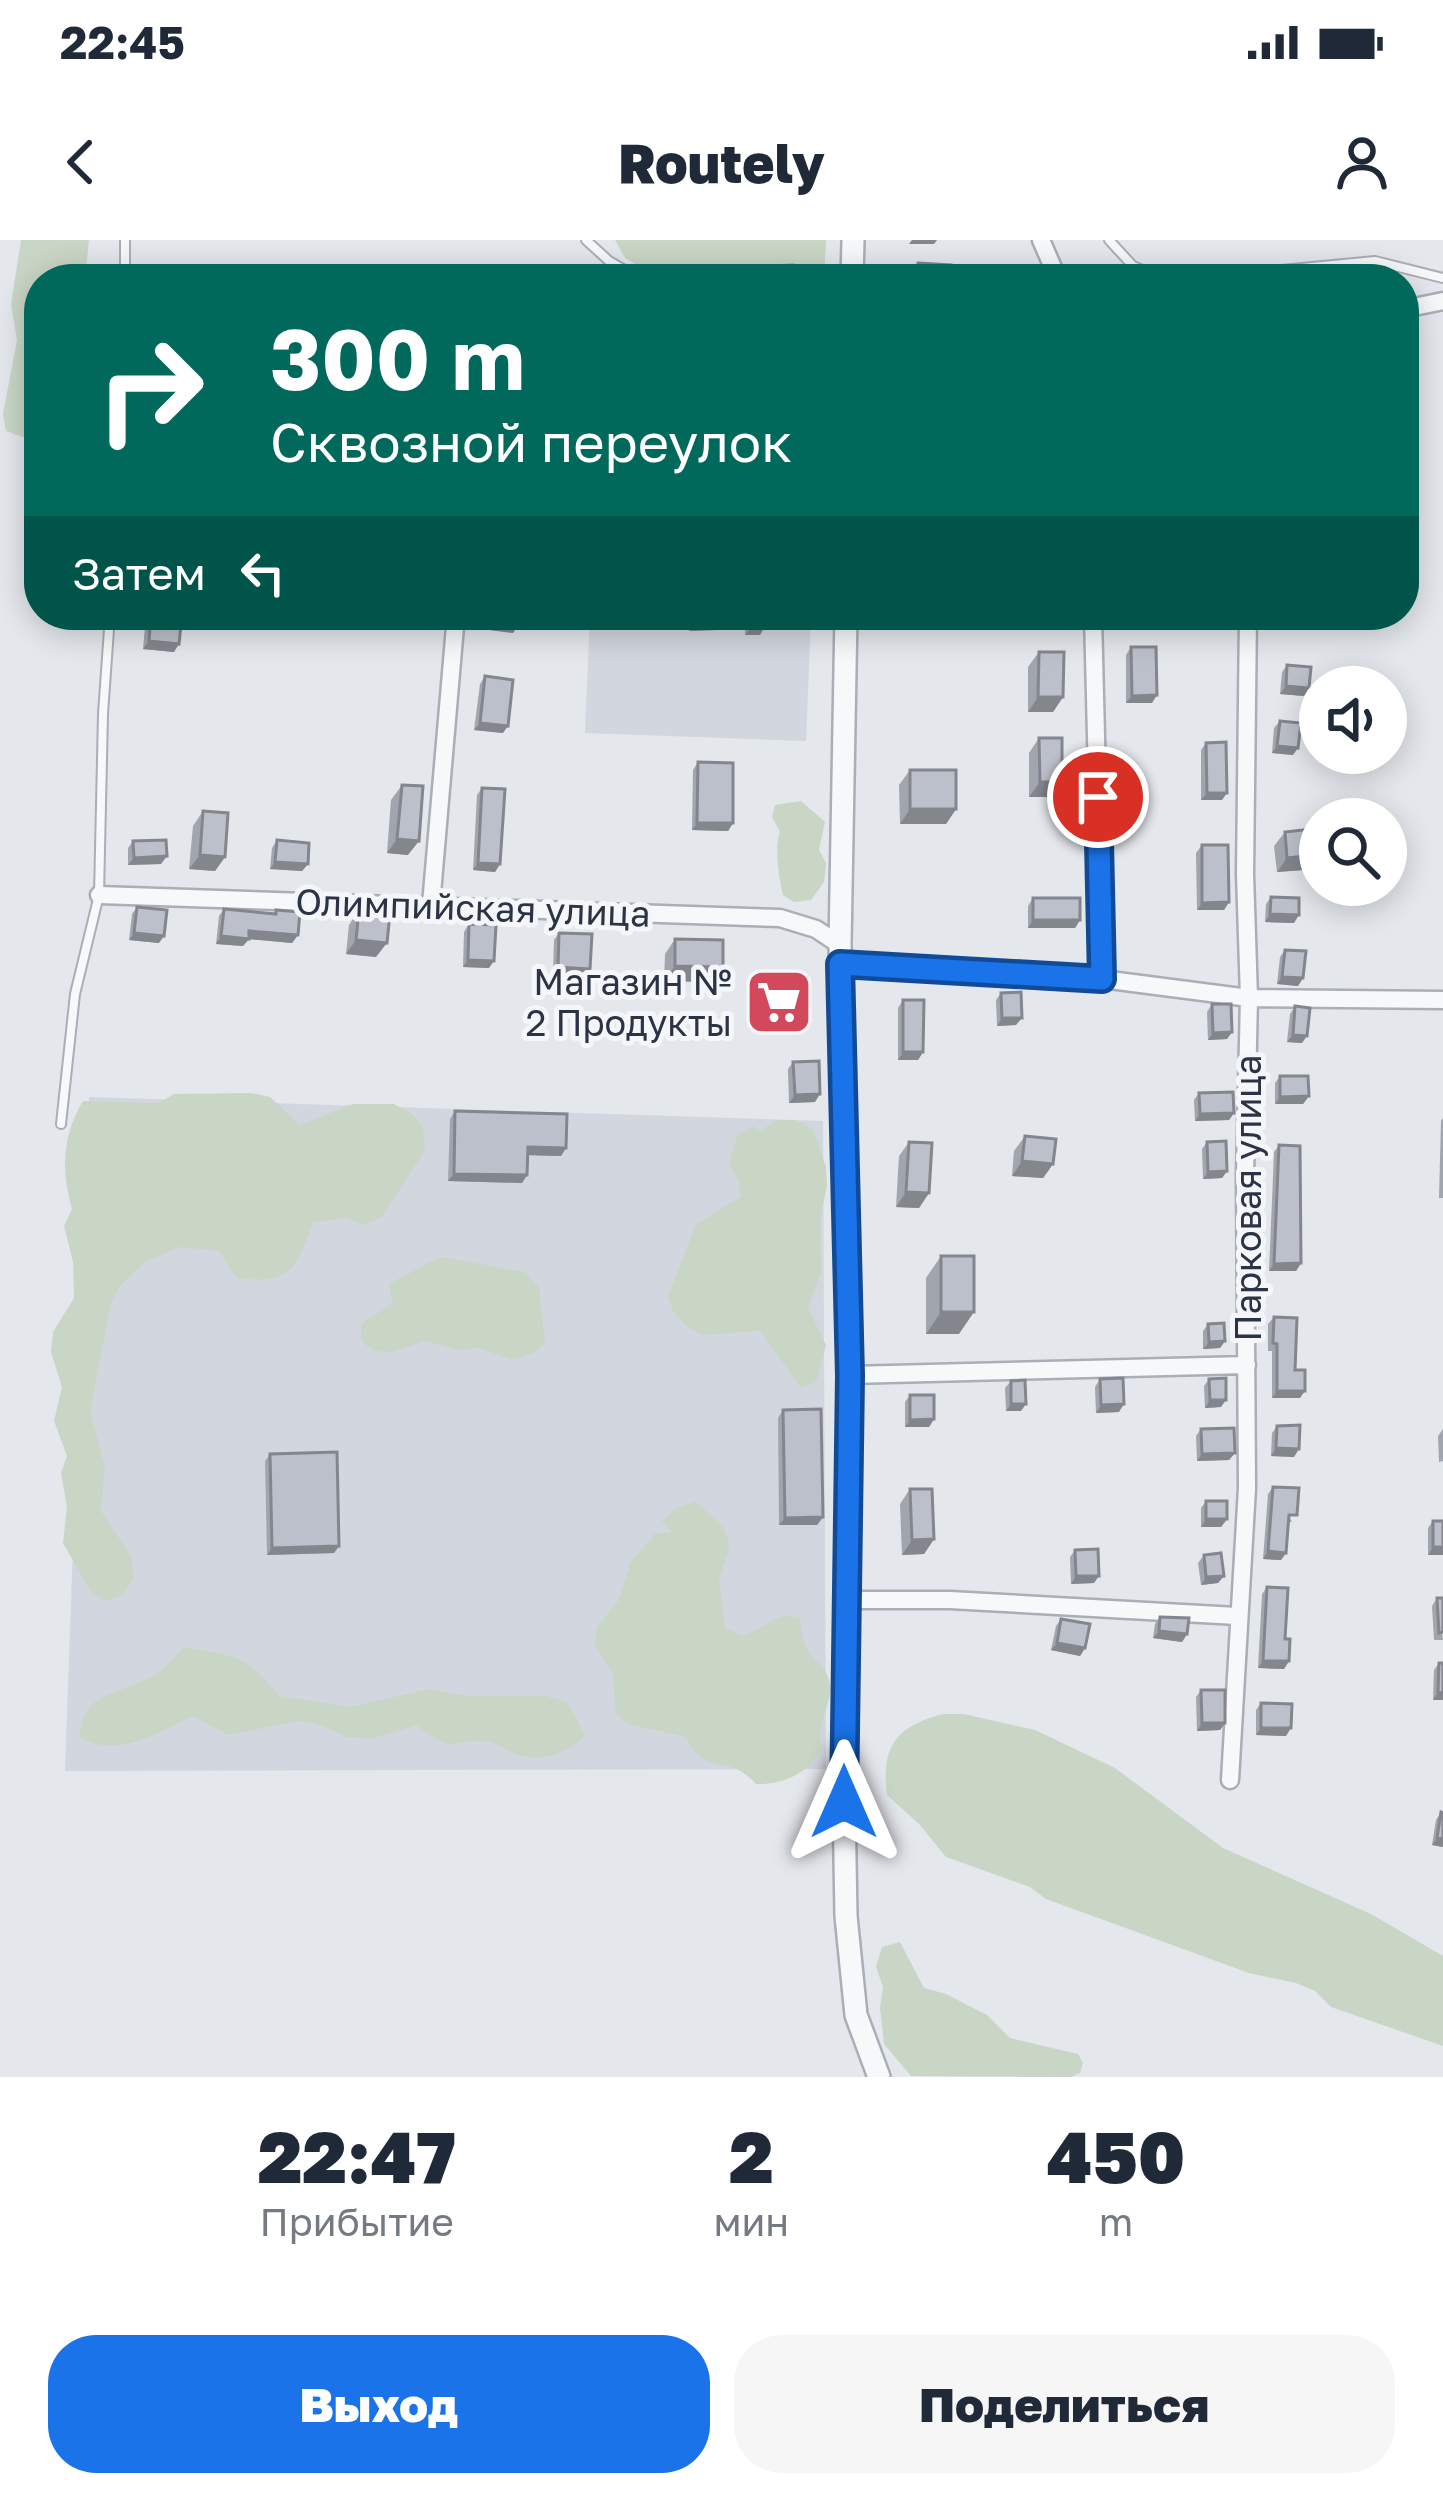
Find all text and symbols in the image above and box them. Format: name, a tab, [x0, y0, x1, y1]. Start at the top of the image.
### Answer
text: 22:45	[60, 15, 185, 69]
icon: back	[48, 129, 114, 195]
icon: person	[1329, 129, 1395, 195]
text: Routely	[618, 130, 825, 195]
text: 300 m	[270, 308, 525, 408]
icon: right	[72, 312, 228, 468]
text: Сквозной переулок	[270, 409, 792, 474]
icon: left	[230, 540, 296, 606]
text: Затем	[72, 546, 206, 600]
map controls	[1299, 666, 1407, 906]
button: sound	[1299, 666, 1407, 774]
pin	[1047, 746, 1149, 848]
icon: arrive	[1065, 764, 1131, 830]
button: search	[1299, 798, 1407, 906]
street label: Олимпийская улица	[295, 879, 651, 935]
place label: Магазин № 2 Продукты	[526, 960, 732, 1044]
supermarket icon: Магазин № 2 Продукты	[744, 967, 814, 1037]
street label: Парковая улица	[1226, 1055, 1269, 1341]
position arrow	[781, 1739, 907, 1865]
text: 22:47	[258, 2112, 456, 2199]
text: 2	[729, 2112, 774, 2199]
text: 450	[1047, 2112, 1185, 2199]
text: Прибытие	[260, 2198, 454, 2245]
text: мин	[713, 2198, 789, 2245]
text: m	[1099, 2198, 1133, 2245]
button: Выход	[48, 2335, 710, 2473]
button: Поделиться	[734, 2335, 1395, 2473]

